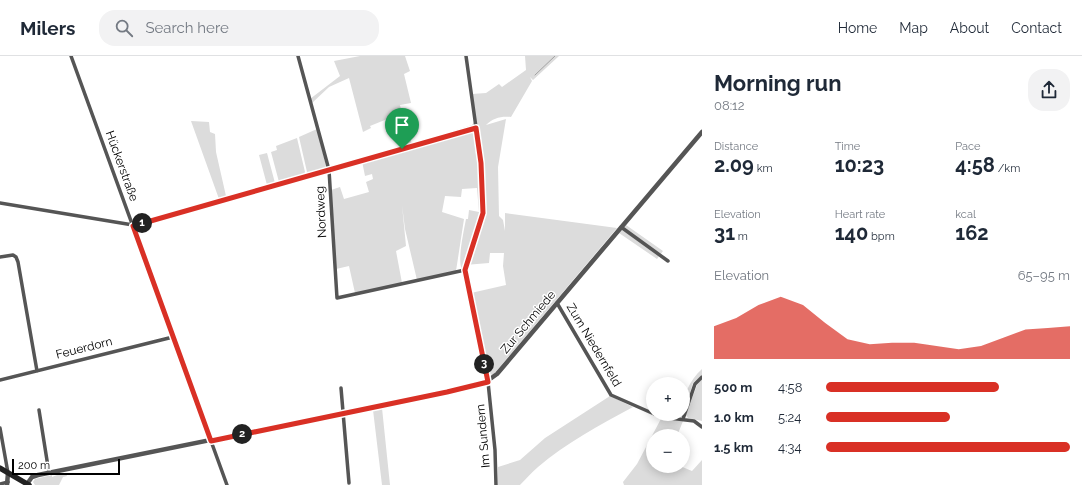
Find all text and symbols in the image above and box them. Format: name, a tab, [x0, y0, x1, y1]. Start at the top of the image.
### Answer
search box	[99, 10, 379, 46]
text: Milers	[20, 17, 75, 39]
icon: search	[113, 17, 135, 39]
text: Search here	[145, 19, 229, 37]
text: Home	[838, 20, 877, 36]
text: Map	[899, 20, 928, 36]
text: About	[950, 20, 989, 36]
text: Contact	[1011, 20, 1062, 36]
button: share	[1028, 69, 1070, 111]
text: Morning run	[714, 70, 842, 96]
text: 08:12	[714, 98, 744, 113]
pin	[385, 108, 419, 149]
icon: arrive	[391, 114, 413, 136]
street label: Hückerstraße	[103, 129, 141, 203]
text: Distance	[714, 140, 758, 153]
text: Time	[835, 140, 860, 153]
text: Pace	[955, 140, 981, 153]
text: 2.09	[714, 153, 754, 177]
text: 10:23	[835, 153, 884, 177]
text: 4:58	[955, 153, 995, 177]
text: km	[754, 162, 773, 175]
text: /km	[995, 162, 1020, 175]
street label: Nordweg	[313, 186, 329, 238]
text: Elevation	[714, 208, 761, 221]
text: Heart rate	[835, 208, 885, 221]
text: kcal	[955, 208, 976, 221]
pin: 1	[132, 213, 152, 233]
text: 1	[139, 216, 145, 229]
text: 31	[714, 221, 735, 245]
text: 140	[835, 221, 868, 245]
text: 162	[955, 221, 989, 245]
text: m	[735, 230, 748, 243]
text: bpm	[868, 230, 895, 243]
text: Elevation	[714, 268, 769, 283]
text: 65–95 m	[1018, 268, 1070, 283]
street label: Zur Schmiede	[498, 288, 558, 356]
street label: Zum Niedernfeld	[564, 301, 624, 389]
street label: Feuerdorn	[54, 334, 114, 362]
pin: 3	[474, 354, 494, 374]
text: 3	[481, 357, 487, 370]
map controls	[646, 377, 690, 473]
button: +	[646, 377, 690, 421]
text: 500 m	[714, 380, 752, 395]
text: 4:58	[778, 380, 802, 395]
street label: Im Sundern	[473, 403, 493, 469]
text: 1.0 km	[714, 410, 754, 425]
text: 5:24	[778, 410, 801, 425]
pin: 2	[232, 424, 252, 444]
text: 2	[239, 427, 245, 440]
button: −	[646, 429, 690, 473]
text: 1.5 km	[714, 440, 753, 455]
text: 4:34	[778, 440, 802, 455]
scale bar	[12, 457, 120, 476]
text: 200 m	[18, 459, 50, 472]

